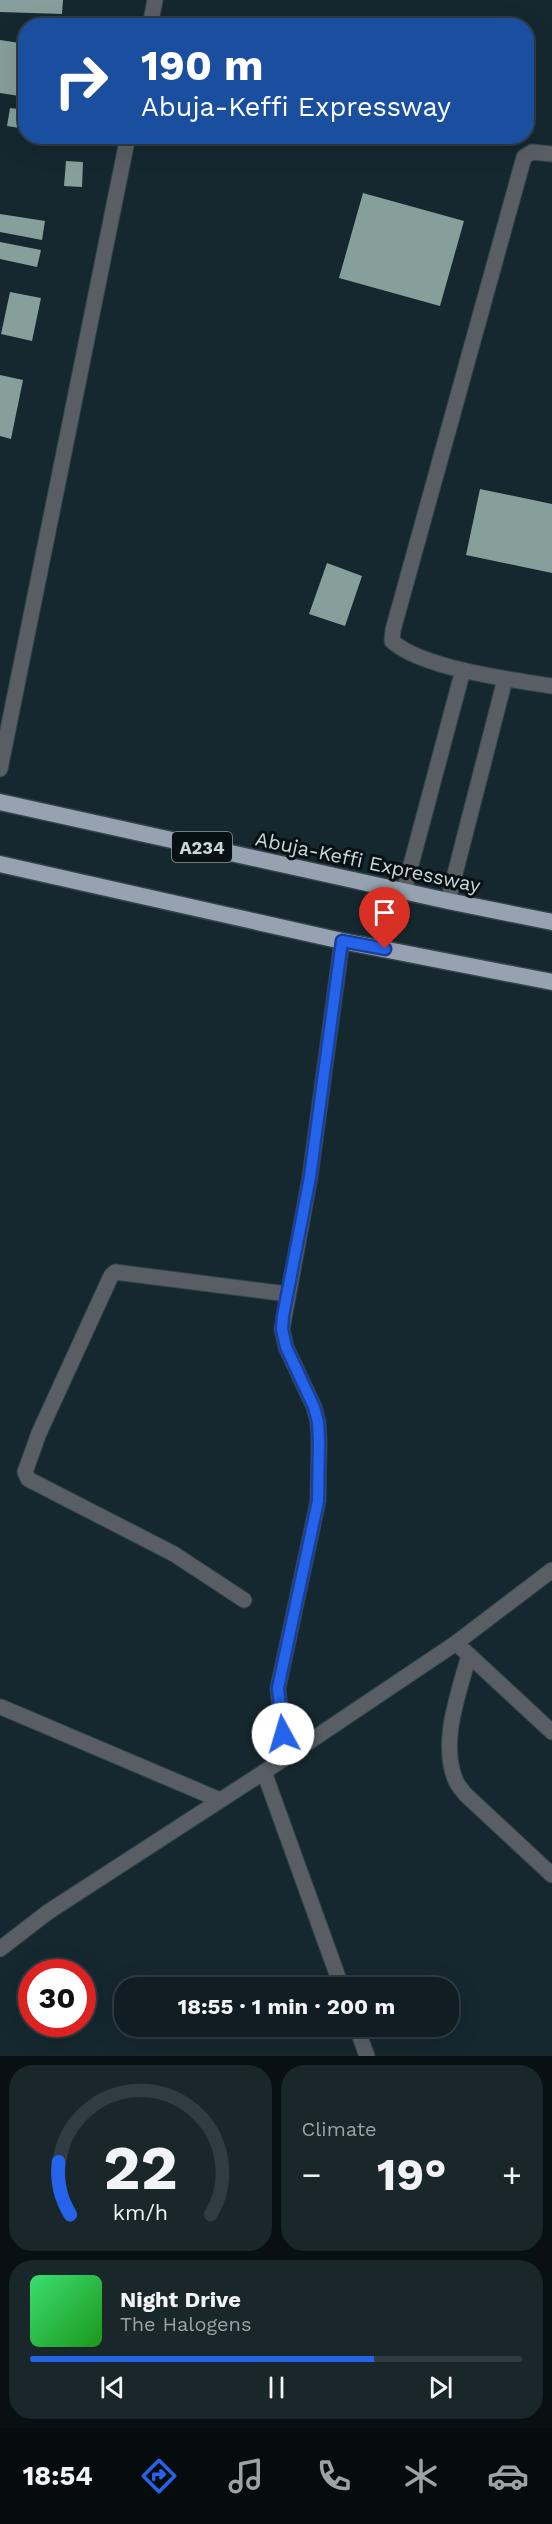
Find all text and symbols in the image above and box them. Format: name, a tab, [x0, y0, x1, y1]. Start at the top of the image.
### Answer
text: 190 m	[141, 41, 264, 90]
icon: right	[42, 42, 120, 120]
text: Abuja-Keffi Expressway	[141, 91, 451, 123]
street label: Abuja-Keffi Expressway	[253, 826, 483, 898]
road number: A234	[172, 832, 232, 862]
pin	[359, 887, 410, 949]
icon: arrive	[368, 896, 401, 929]
position arrow	[251, 1702, 315, 1766]
speed limit sign: 30	[18, 1959, 96, 2037]
text: 18:55 · 1 min · 200 m	[178, 1994, 395, 2019]
text: Climate	[302, 2117, 377, 2141]
text: 22	[103, 2131, 177, 2204]
text: 19°	[377, 2148, 446, 2201]
text: −	[302, 2155, 321, 2194]
text: +	[502, 2155, 522, 2194]
text: km/h	[113, 2200, 168, 2225]
text: Night Drive	[120, 2287, 241, 2312]
text: The Halogens	[120, 2312, 252, 2336]
icon: previous	[96, 2371, 129, 2404]
icon: pause	[260, 2371, 293, 2404]
icon: next	[424, 2371, 457, 2404]
icon: directions	[138, 2455, 180, 2497]
icon: music	[225, 2455, 267, 2497]
icon: phone	[313, 2455, 355, 2497]
icon: climate	[400, 2455, 442, 2497]
icon: car	[487, 2455, 529, 2497]
text: 18:54	[23, 2460, 93, 2492]

